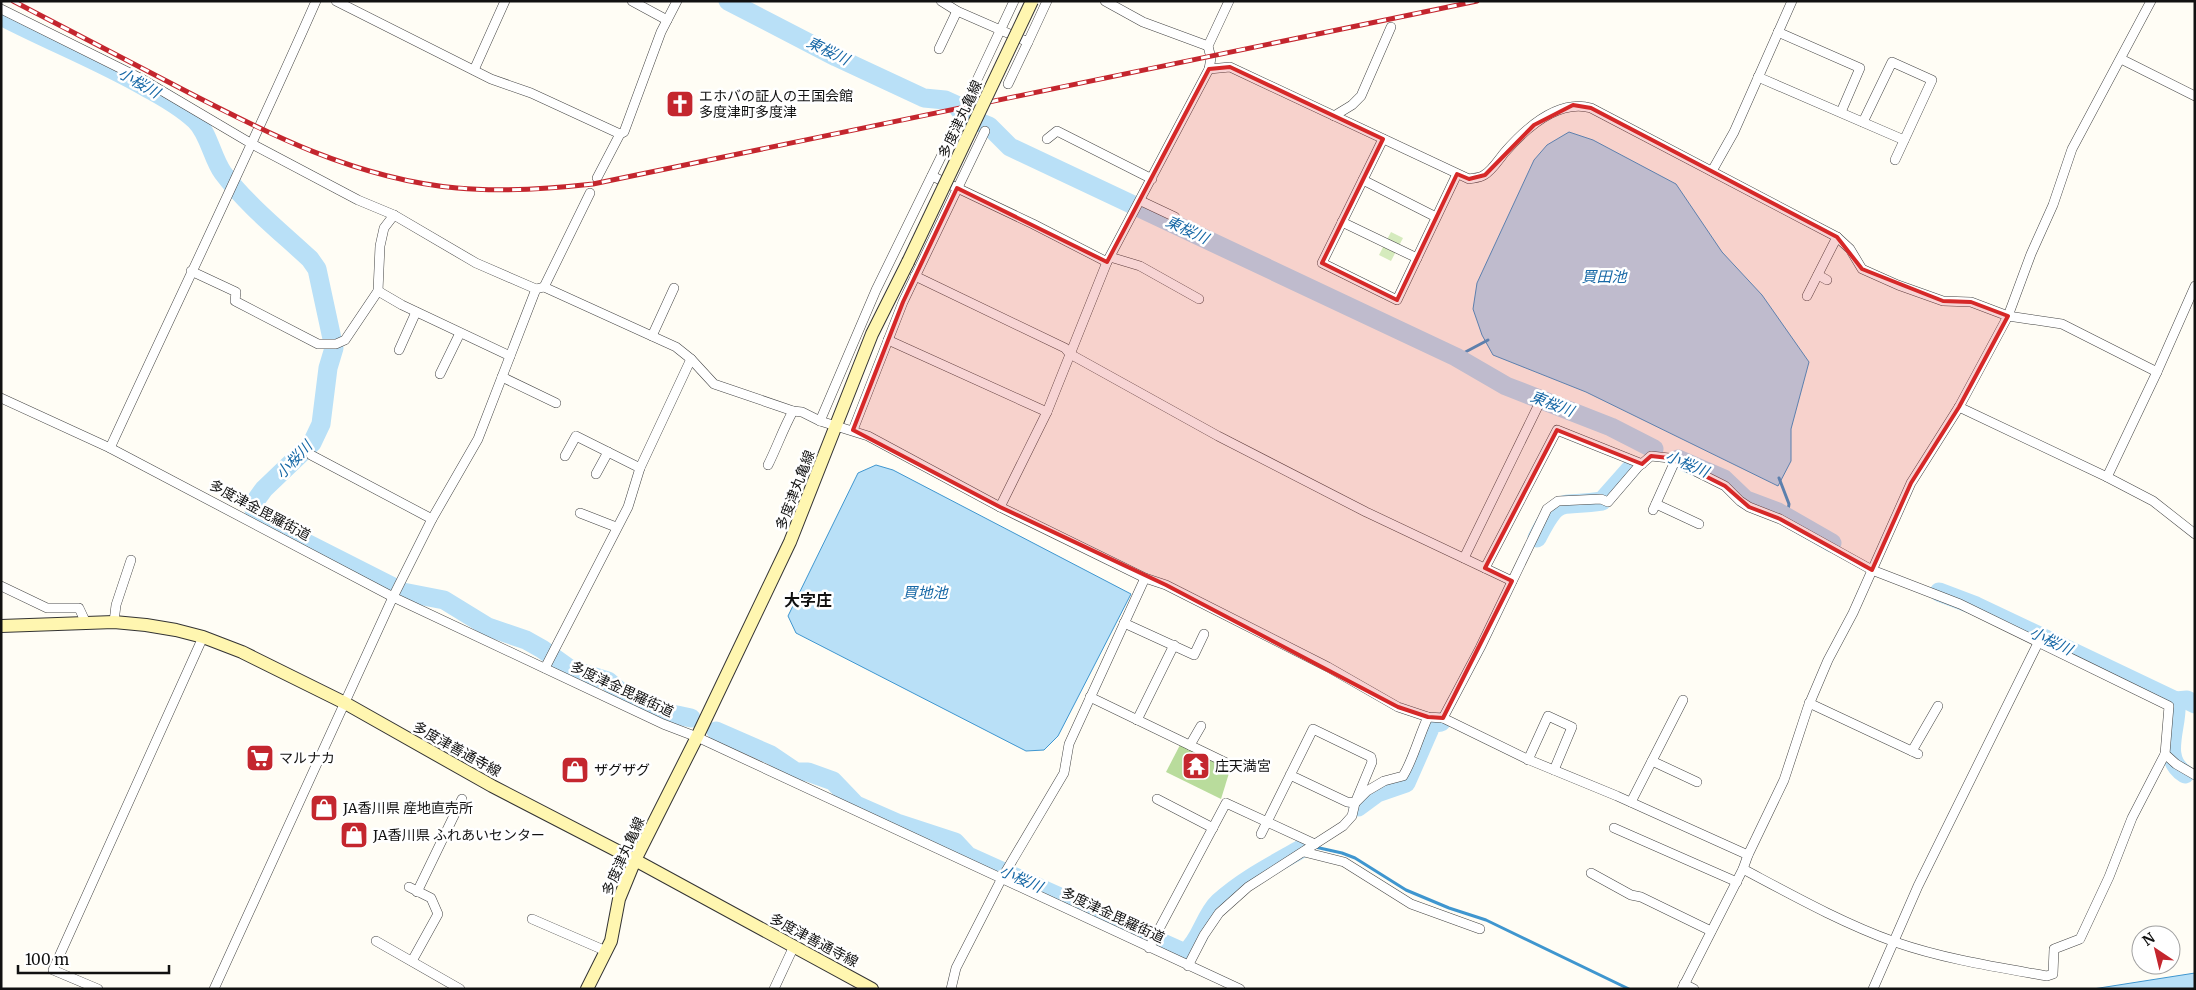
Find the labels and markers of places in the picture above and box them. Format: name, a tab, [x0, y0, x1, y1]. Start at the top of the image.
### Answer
place label: エホバの証人の王国会館 多度津町多度津	[699, 87, 853, 121]
church icon: エホバの証人の王国会館 多度津町多度津	[665, 89, 695, 119]
supermarket icon: マルナカ	[245, 743, 275, 773]
place label: マルナカ	[279, 749, 335, 767]
temple icon: 庄天満宮	[1181, 751, 1211, 781]
shop icon: ザグザグ	[560, 755, 590, 785]
place label: 庄天満宮	[1215, 757, 1271, 775]
place label: ザグザグ	[594, 761, 650, 779]
shop icon: JA香川県 産地直売所	[309, 793, 339, 823]
place label: JA香川県 産地直売所	[342, 799, 473, 817]
shop icon: JA香川県 ふれあいセンター	[339, 820, 369, 850]
place label: JA香川県 ふれあいセンター	[372, 826, 545, 844]

